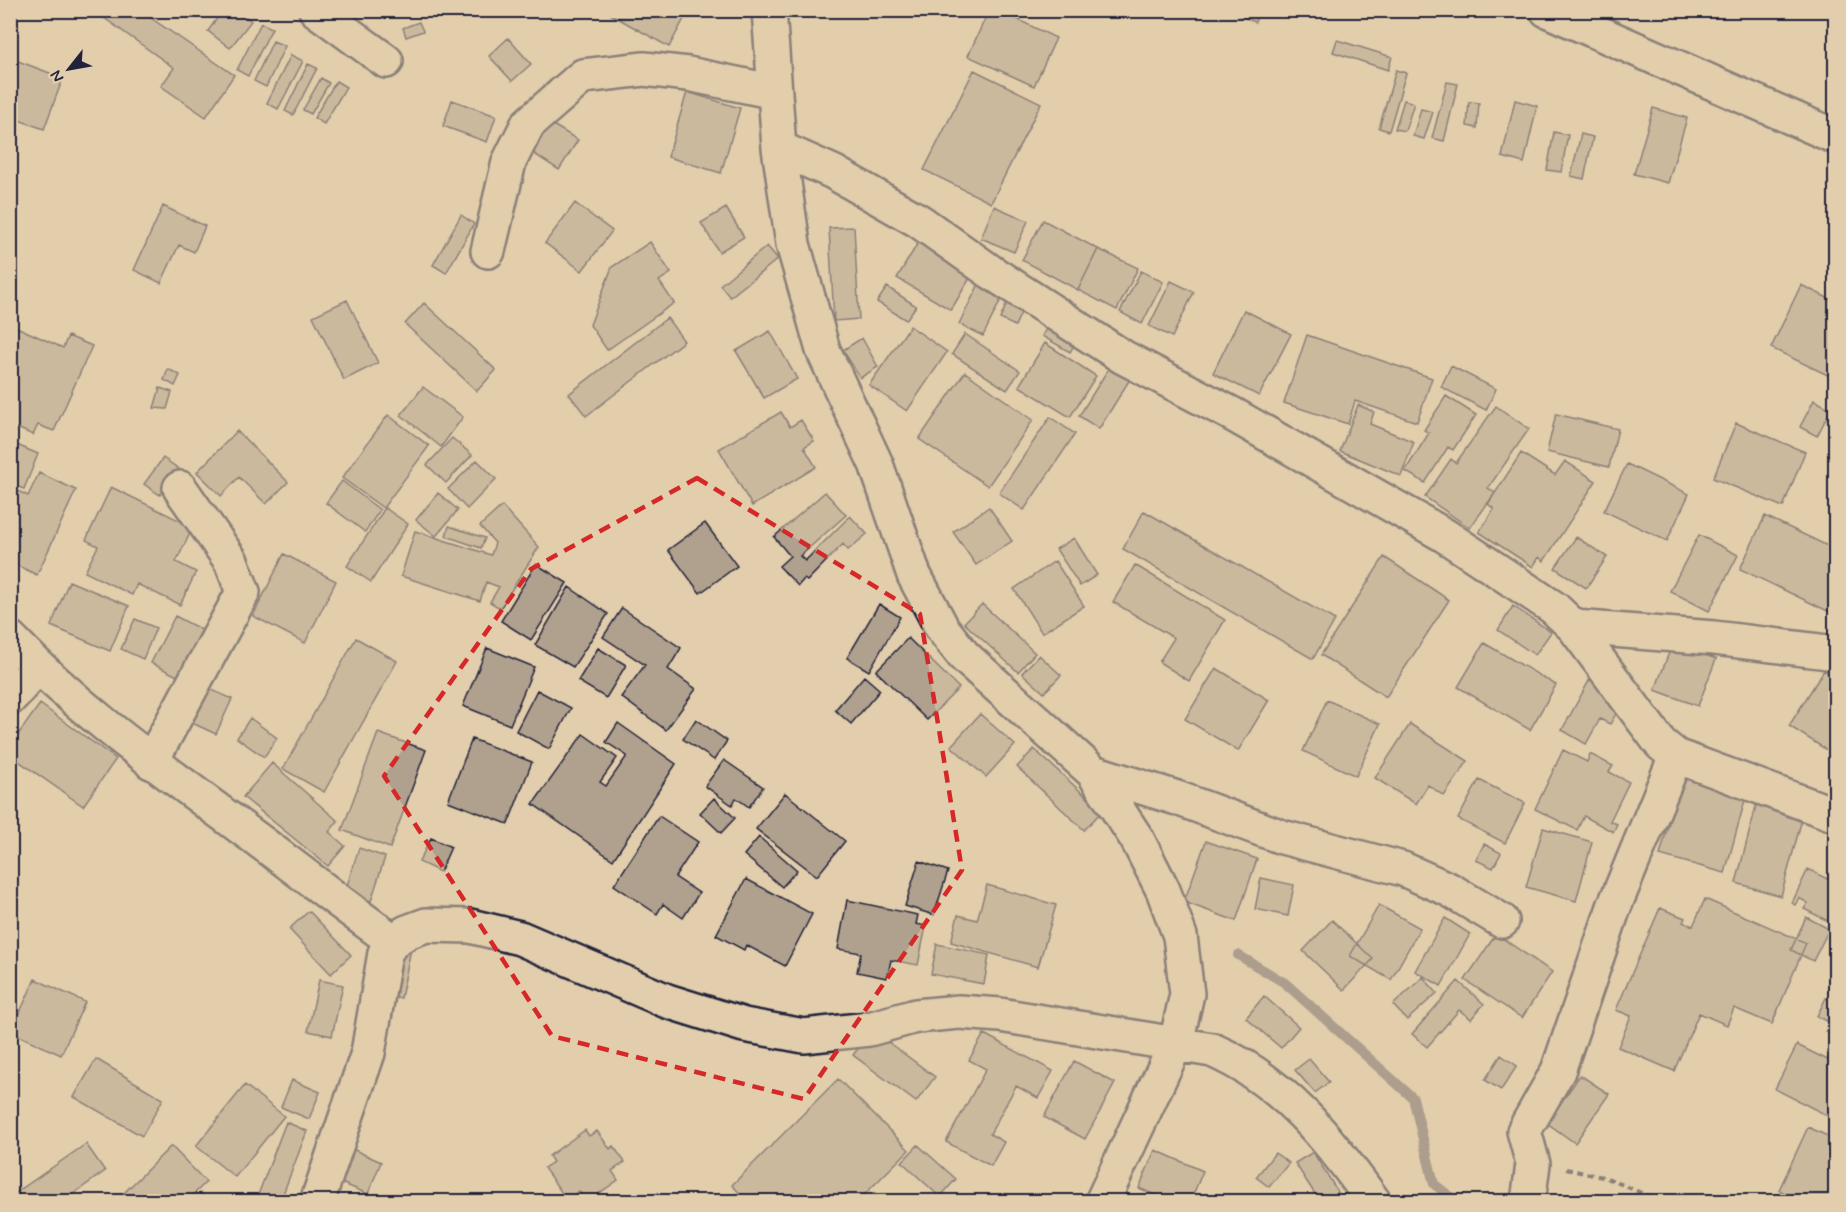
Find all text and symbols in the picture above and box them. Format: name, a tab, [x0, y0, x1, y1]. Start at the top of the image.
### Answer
north arrow	[39, 39, 99, 99]
text: N	[46, 66, 69, 86]

